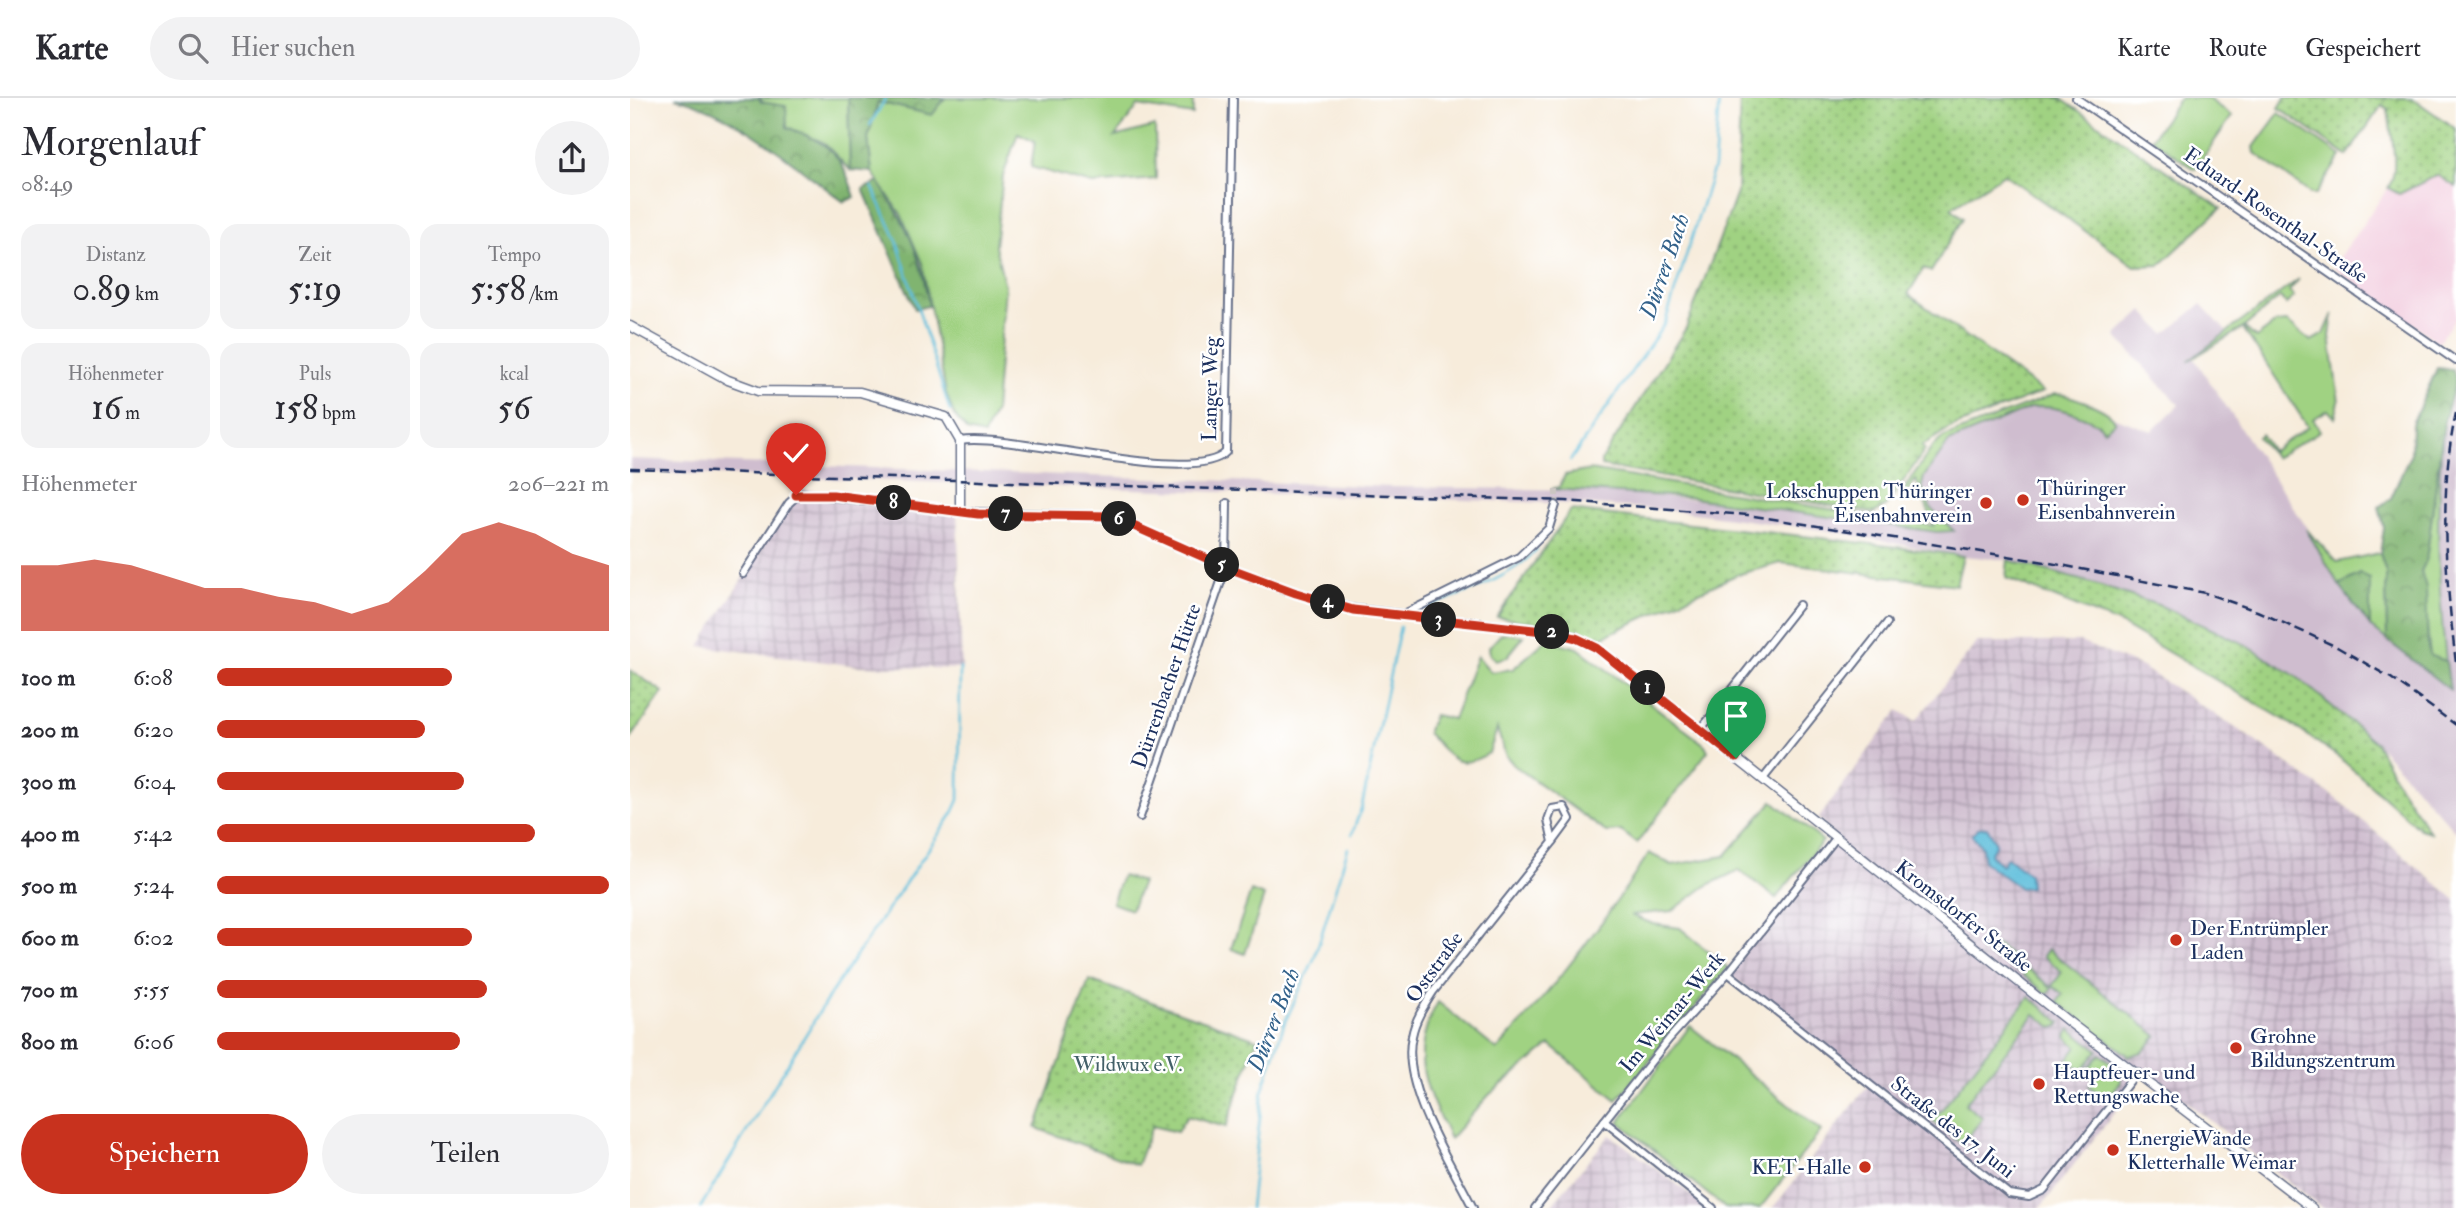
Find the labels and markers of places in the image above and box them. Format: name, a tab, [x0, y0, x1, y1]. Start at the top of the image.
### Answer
pin	[766, 423, 826, 495]
place label: Thüringer Eisenbahnverein	[2037, 475, 2176, 526]
place label: Lokschuppen Thüringer Eisenbahnverein	[1766, 478, 1972, 529]
pin: 8	[876, 486, 912, 520]
marker: Thüringer Eisenbahnverein	[2015, 492, 2031, 508]
marker: Lokschuppen Thüringer Eisenbahnverein	[1978, 495, 1994, 511]
pin: 7	[988, 496, 1024, 532]
pin: 6	[1102, 502, 1136, 536]
pin: 5	[1204, 547, 1240, 582]
pin: 4	[1310, 584, 1346, 620]
pin: 3	[1422, 602, 1456, 638]
pin: 2	[1534, 614, 1570, 650]
pin: 1	[1630, 670, 1666, 706]
pin	[1706, 686, 1766, 758]
place label: Der Entrümpler Laden	[2190, 915, 2328, 966]
marker: Der Entrümpler Laden	[2168, 932, 2184, 948]
place label: Grohne Bildungszentrum	[2250, 1023, 2396, 1074]
marker: Grohne Bildungszentrum	[2228, 1040, 2244, 1056]
place label: Hauptfeuer- und Rettungswache	[2053, 1059, 2196, 1110]
marker: Hauptfeuer- und Rettungswache	[2031, 1076, 2047, 1092]
place label: EnergieWände Kletterhalle Weimar	[2127, 1125, 2296, 1176]
marker: EnergieWände Kletterhalle Weimar	[2105, 1142, 2121, 1158]
place label: KET-Halle	[1751, 1154, 1851, 1181]
marker: KET-Halle	[1857, 1159, 1873, 1175]

